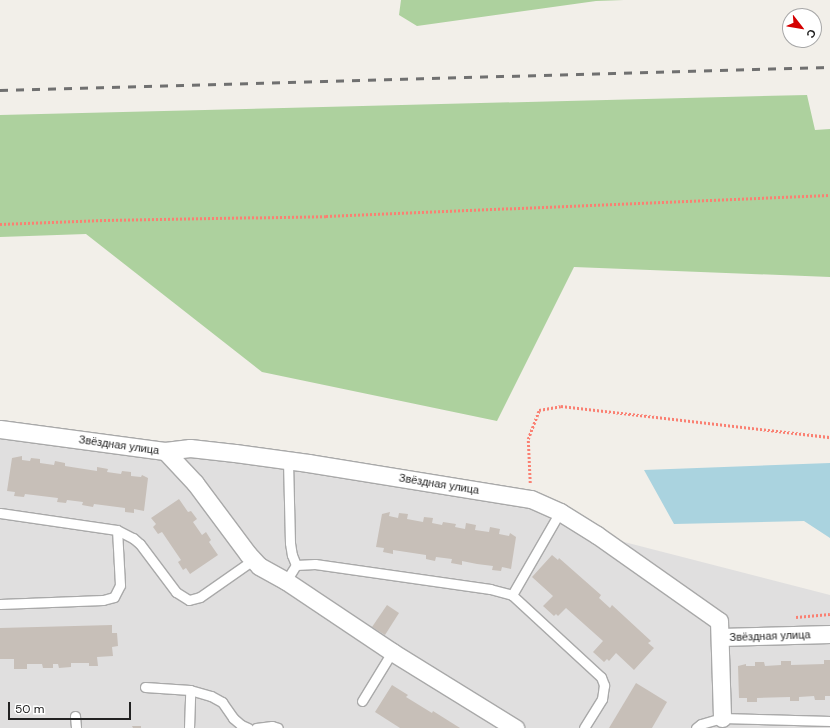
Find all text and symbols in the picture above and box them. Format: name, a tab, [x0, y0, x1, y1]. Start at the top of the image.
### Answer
north arrow	[782, 8, 822, 48]
text: С	[803, 27, 819, 41]
street label: Звёздная улица	[78, 433, 160, 457]
street label: Звёздная улица	[398, 471, 480, 497]
street label: Звёздная улица	[729, 628, 811, 644]
scale bar	[10, 694, 133, 720]
text: 50 m	[15, 701, 44, 717]

